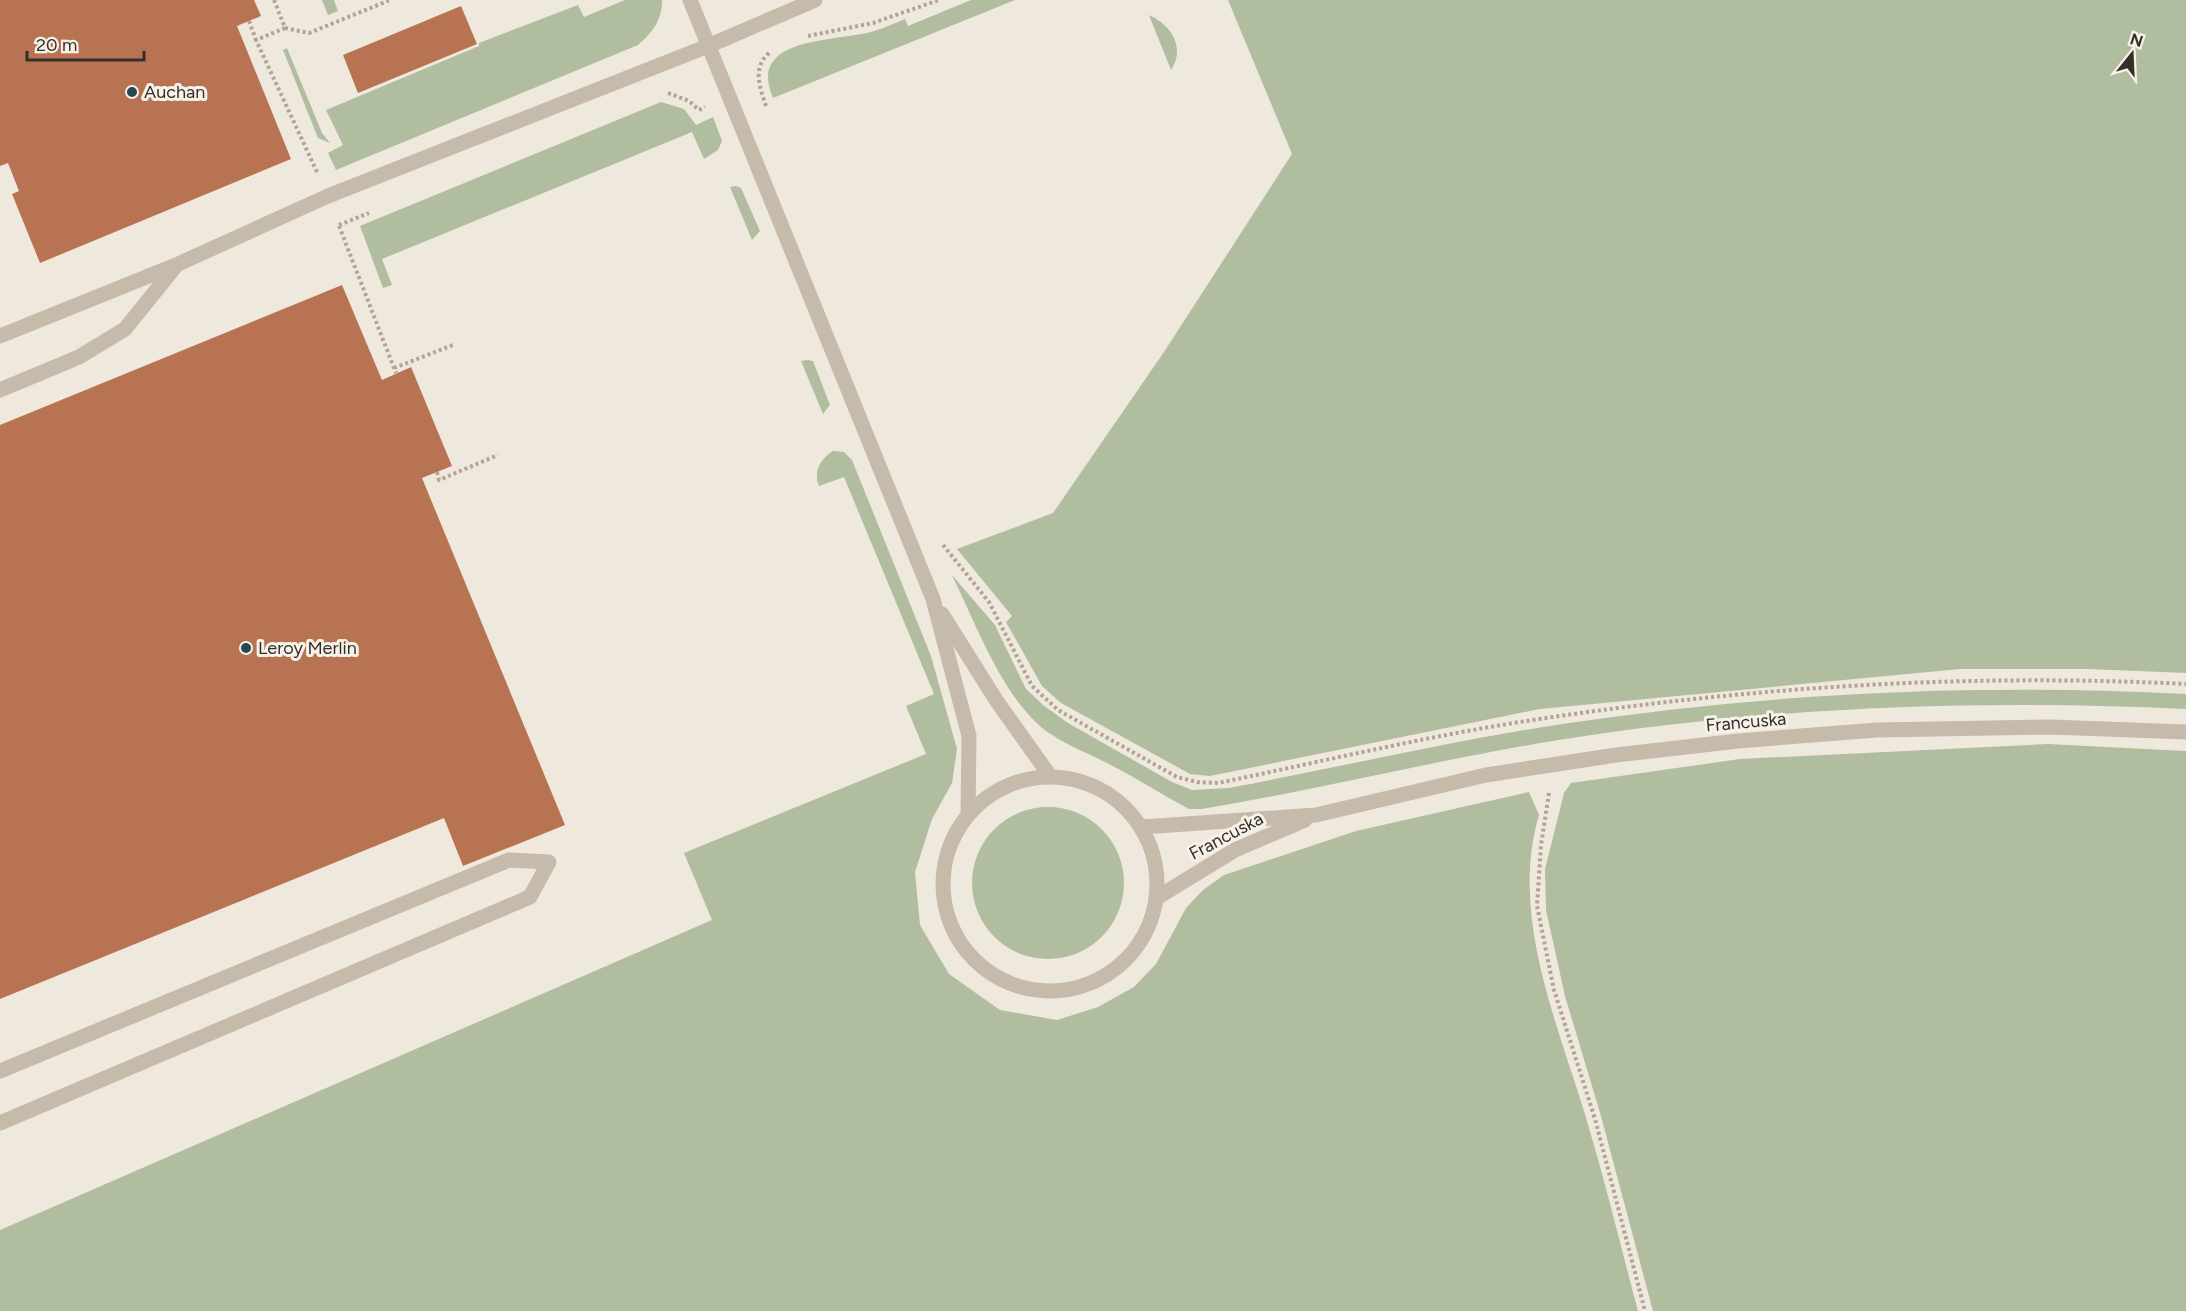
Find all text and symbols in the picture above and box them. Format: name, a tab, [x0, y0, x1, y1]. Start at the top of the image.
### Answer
scale bar	[27, 24, 144, 62]
north arrow	[2102, 24, 2162, 84]
text: N	[2128, 29, 2145, 51]
text: 20 m	[36, 34, 77, 56]
place label: Auchan	[144, 81, 205, 103]
marker: Auchan	[125, 85, 139, 99]
place label: Leroy Merlin	[258, 637, 357, 659]
marker: Leroy Merlin	[239, 641, 253, 655]
street label: Francuska	[1705, 708, 1787, 736]
street label: Francuska	[1185, 807, 1267, 865]

